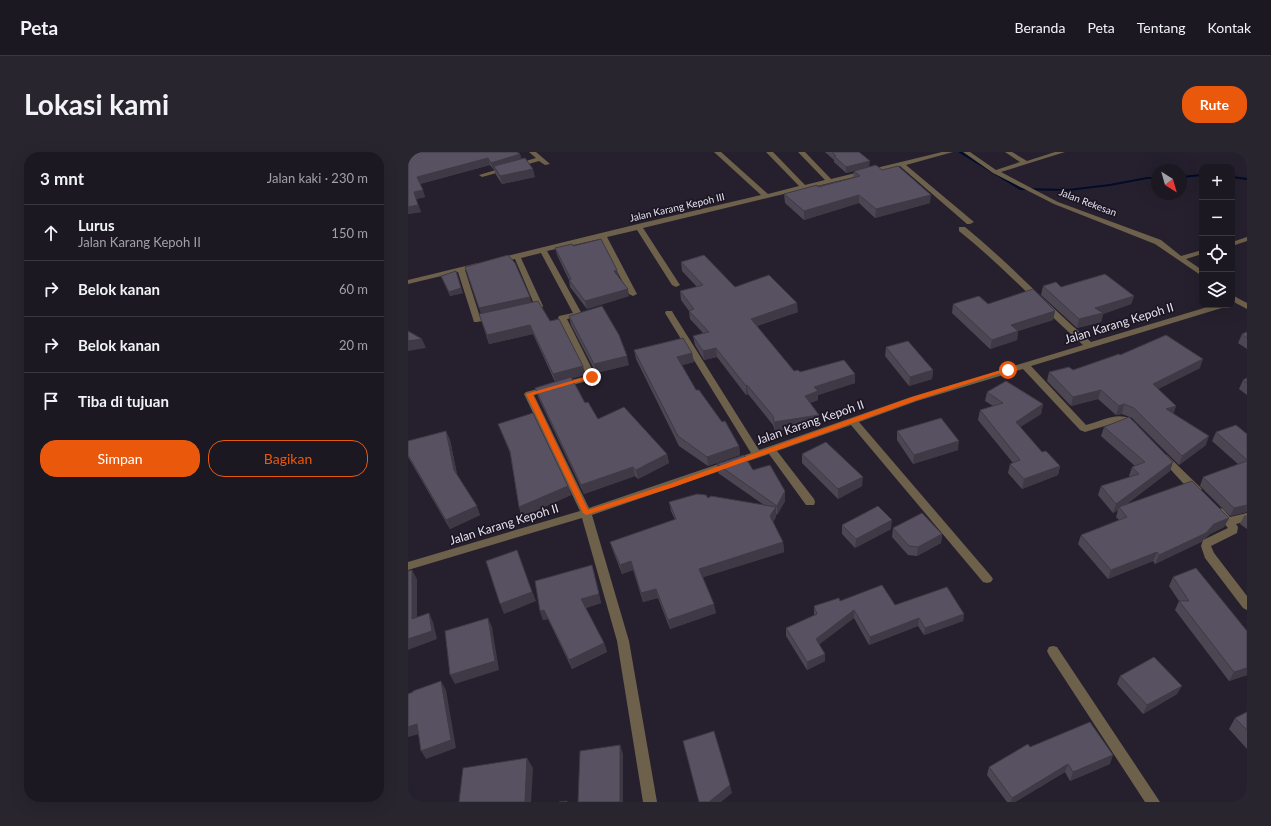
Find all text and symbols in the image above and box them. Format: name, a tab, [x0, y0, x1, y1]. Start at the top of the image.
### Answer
text: Peta	[20, 16, 58, 39]
text: Beranda	[1015, 19, 1065, 36]
text: Peta	[1087, 19, 1115, 36]
text: Tentang	[1137, 19, 1186, 36]
text: Kontak	[1208, 19, 1251, 36]
button: Rute	[1182, 86, 1247, 123]
text: Lokasi kami	[24, 87, 169, 121]
north arrow	[1151, 164, 1187, 200]
map controls	[1199, 164, 1235, 308]
button: +	[1199, 164, 1235, 200]
text: 3 mnt	[40, 168, 84, 189]
text: Jalan kaki · 230 m	[267, 170, 368, 186]
street label: Jalan Rekesan	[1058, 186, 1118, 218]
street label: Jalan Karang Kepoh III	[628, 190, 726, 224]
button: −	[1199, 200, 1235, 236]
text: Lurus	[78, 216, 115, 234]
icon: ahead	[40, 222, 62, 244]
text: 150 m	[331, 225, 368, 241]
text: Jalan Karang Kepoh II	[78, 234, 201, 250]
button: locate	[1199, 236, 1235, 272]
button: layers	[1199, 272, 1235, 308]
icon: right	[40, 278, 62, 300]
text: Belok kanan	[78, 280, 160, 298]
text: 60 m	[339, 281, 368, 297]
street label: Jalan Karang Kepoh II	[1063, 299, 1175, 347]
icon: right	[40, 334, 62, 356]
text: Belok kanan	[78, 336, 160, 354]
text: 20 m	[339, 337, 368, 353]
route start	[999, 361, 1017, 379]
route end	[583, 368, 601, 386]
icon: arrive	[40, 390, 62, 412]
text: Tiba di tujuan	[78, 392, 169, 410]
street label: Jalan Karang Kepoh II	[754, 396, 866, 448]
button: Simpan	[40, 440, 200, 477]
button: Bagikan	[208, 440, 368, 477]
street label: Jalan Karang Kepoh II	[448, 500, 560, 548]

